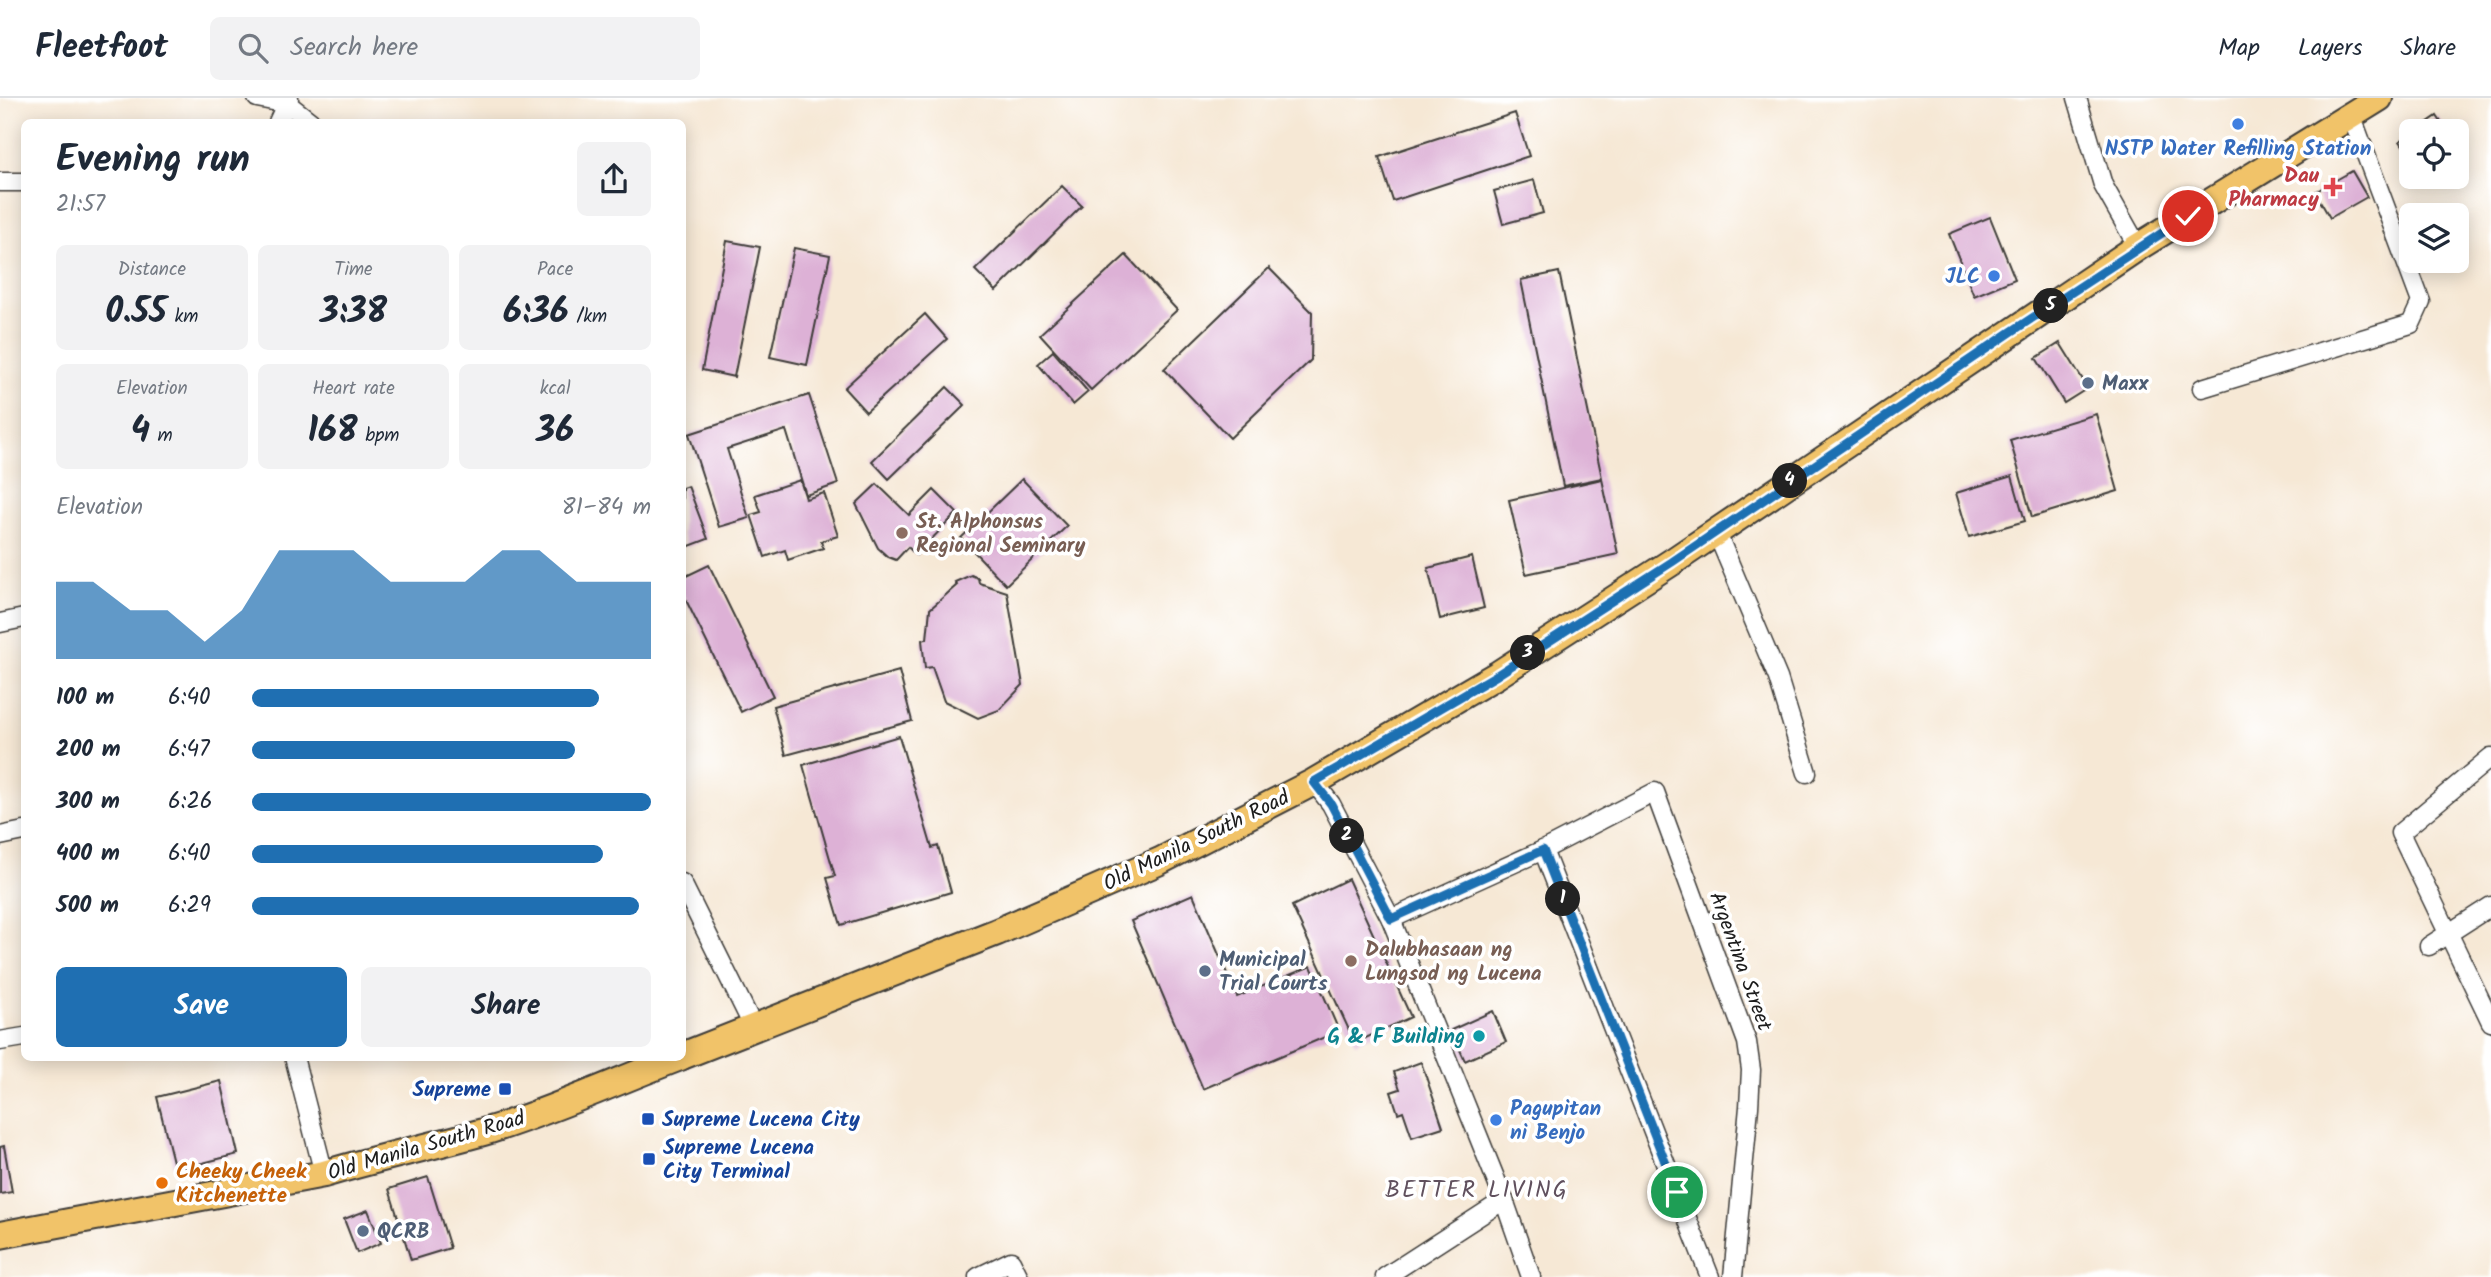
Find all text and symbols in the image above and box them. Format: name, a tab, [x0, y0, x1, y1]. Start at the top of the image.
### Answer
search box	[210, 17, 700, 80]
text: Fleetfoot	[35, 22, 168, 75]
text: Search here	[290, 27, 418, 69]
icon: search	[234, 29, 272, 67]
text: Map	[2218, 29, 2260, 68]
text: Layers	[2298, 29, 2362, 68]
text: Share	[2400, 29, 2456, 68]
marker: NSTP Water Refilling Station	[2230, 116, 2246, 132]
map controls	[2399, 119, 2469, 273]
button: locate	[2399, 119, 2469, 189]
text: Evening run	[56, 131, 250, 191]
place label: NSTP Water Refilling Station	[2105, 133, 2371, 166]
button: share	[577, 142, 651, 216]
place label: Dau Pharmacy	[2228, 160, 2320, 217]
marker: Dau Pharmacy	[2325, 179, 2341, 195]
pin	[2158, 186, 2218, 246]
text: 21:57	[56, 187, 105, 223]
icon: check	[2169, 197, 2207, 235]
button: layers	[2399, 203, 2469, 273]
text: Distance	[118, 255, 186, 285]
text: Time	[334, 255, 373, 285]
text: Pace	[537, 255, 573, 285]
place label: JLC	[1945, 261, 1980, 294]
marker: JLC	[1986, 268, 2002, 284]
text: 0.55	[105, 285, 167, 341]
text: 3:38	[320, 285, 387, 341]
text: 6:36	[503, 285, 569, 341]
pin: 5	[2034, 288, 2068, 324]
text: 5	[2046, 290, 2055, 320]
text: km	[167, 302, 198, 332]
text: /km	[569, 302, 607, 332]
place label: Maxx	[2102, 368, 2150, 401]
text: Elevation	[116, 374, 188, 404]
text: Heart rate	[312, 374, 395, 404]
text: kcal	[540, 374, 571, 404]
marker: Maxx	[2080, 375, 2096, 391]
text: 4	[131, 404, 150, 460]
text: 168	[307, 404, 358, 460]
text: 36	[536, 404, 574, 460]
text: m	[150, 421, 173, 451]
text: bpm	[358, 421, 400, 451]
pin: 4	[1772, 464, 1808, 498]
text: 4	[1784, 465, 1795, 495]
text: Elevation	[56, 490, 143, 526]
text: 81–84 m	[562, 490, 651, 526]
place label: St. Alphonsus Regional Seminary	[916, 506, 1085, 563]
marker: St. Alphonsus Regional Seminary	[894, 525, 910, 541]
pin: 3	[1510, 636, 1546, 670]
text: 3	[1522, 637, 1533, 667]
text: 100 m	[56, 680, 114, 716]
text: 6:40	[168, 680, 211, 716]
text: 200 m	[56, 732, 121, 768]
text: 6:47	[168, 732, 210, 768]
street label: Old Manila South Road	[1098, 782, 1296, 901]
text: 300 m	[56, 784, 120, 820]
text: 6:26	[168, 784, 213, 820]
pin: 2	[1330, 818, 1364, 854]
text: 2	[1341, 820, 1352, 850]
text: 400 m	[56, 836, 120, 872]
text: 6:40	[168, 836, 211, 872]
pin: 1	[1546, 882, 1580, 916]
text: 1	[1560, 883, 1565, 913]
street label: Argentina Street	[1699, 887, 1780, 1037]
text: 500 m	[56, 888, 119, 924]
text: 6:29	[168, 888, 211, 924]
place label: Dalubhasaan ng Lungsod ng Lucena	[1365, 934, 1542, 991]
place label: Municipal Trial Courts	[1219, 944, 1328, 1001]
marker: Dalubhasaan ng Lungsod ng Lucena	[1343, 953, 1359, 969]
marker: Municipal Trial Courts	[1197, 963, 1213, 979]
button: Save	[56, 967, 347, 1047]
button: Share	[361, 967, 651, 1047]
place label: G & F Building	[1327, 1021, 1465, 1054]
marker: G & F Building	[1471, 1028, 1487, 1044]
place label: Supreme	[413, 1074, 491, 1107]
marker: Supreme	[497, 1081, 513, 1097]
place label: Pagupitan ni Benjo	[1510, 1093, 1601, 1150]
street label: Old Manila South Road	[324, 1102, 529, 1190]
place label: Supreme Lucena City	[662, 1104, 860, 1137]
marker: Supreme Lucena City	[640, 1111, 656, 1127]
marker: Pagupitan ni Benjo	[1488, 1112, 1504, 1128]
place label: Supreme Lucena City Terminal	[663, 1132, 814, 1189]
marker: Supreme Lucena City Terminal	[641, 1151, 657, 1167]
place label: Cheeky Cheek Kitchenette	[176, 1156, 307, 1213]
pin	[1647, 1162, 1707, 1222]
district label: BETTER LIVING	[1385, 1173, 1569, 1209]
icon: arrive	[1658, 1173, 1696, 1211]
marker: Cheeky Cheek Kitchenette	[154, 1175, 170, 1191]
place label: QCRB	[377, 1216, 430, 1249]
marker: QCRB	[355, 1223, 371, 1239]

